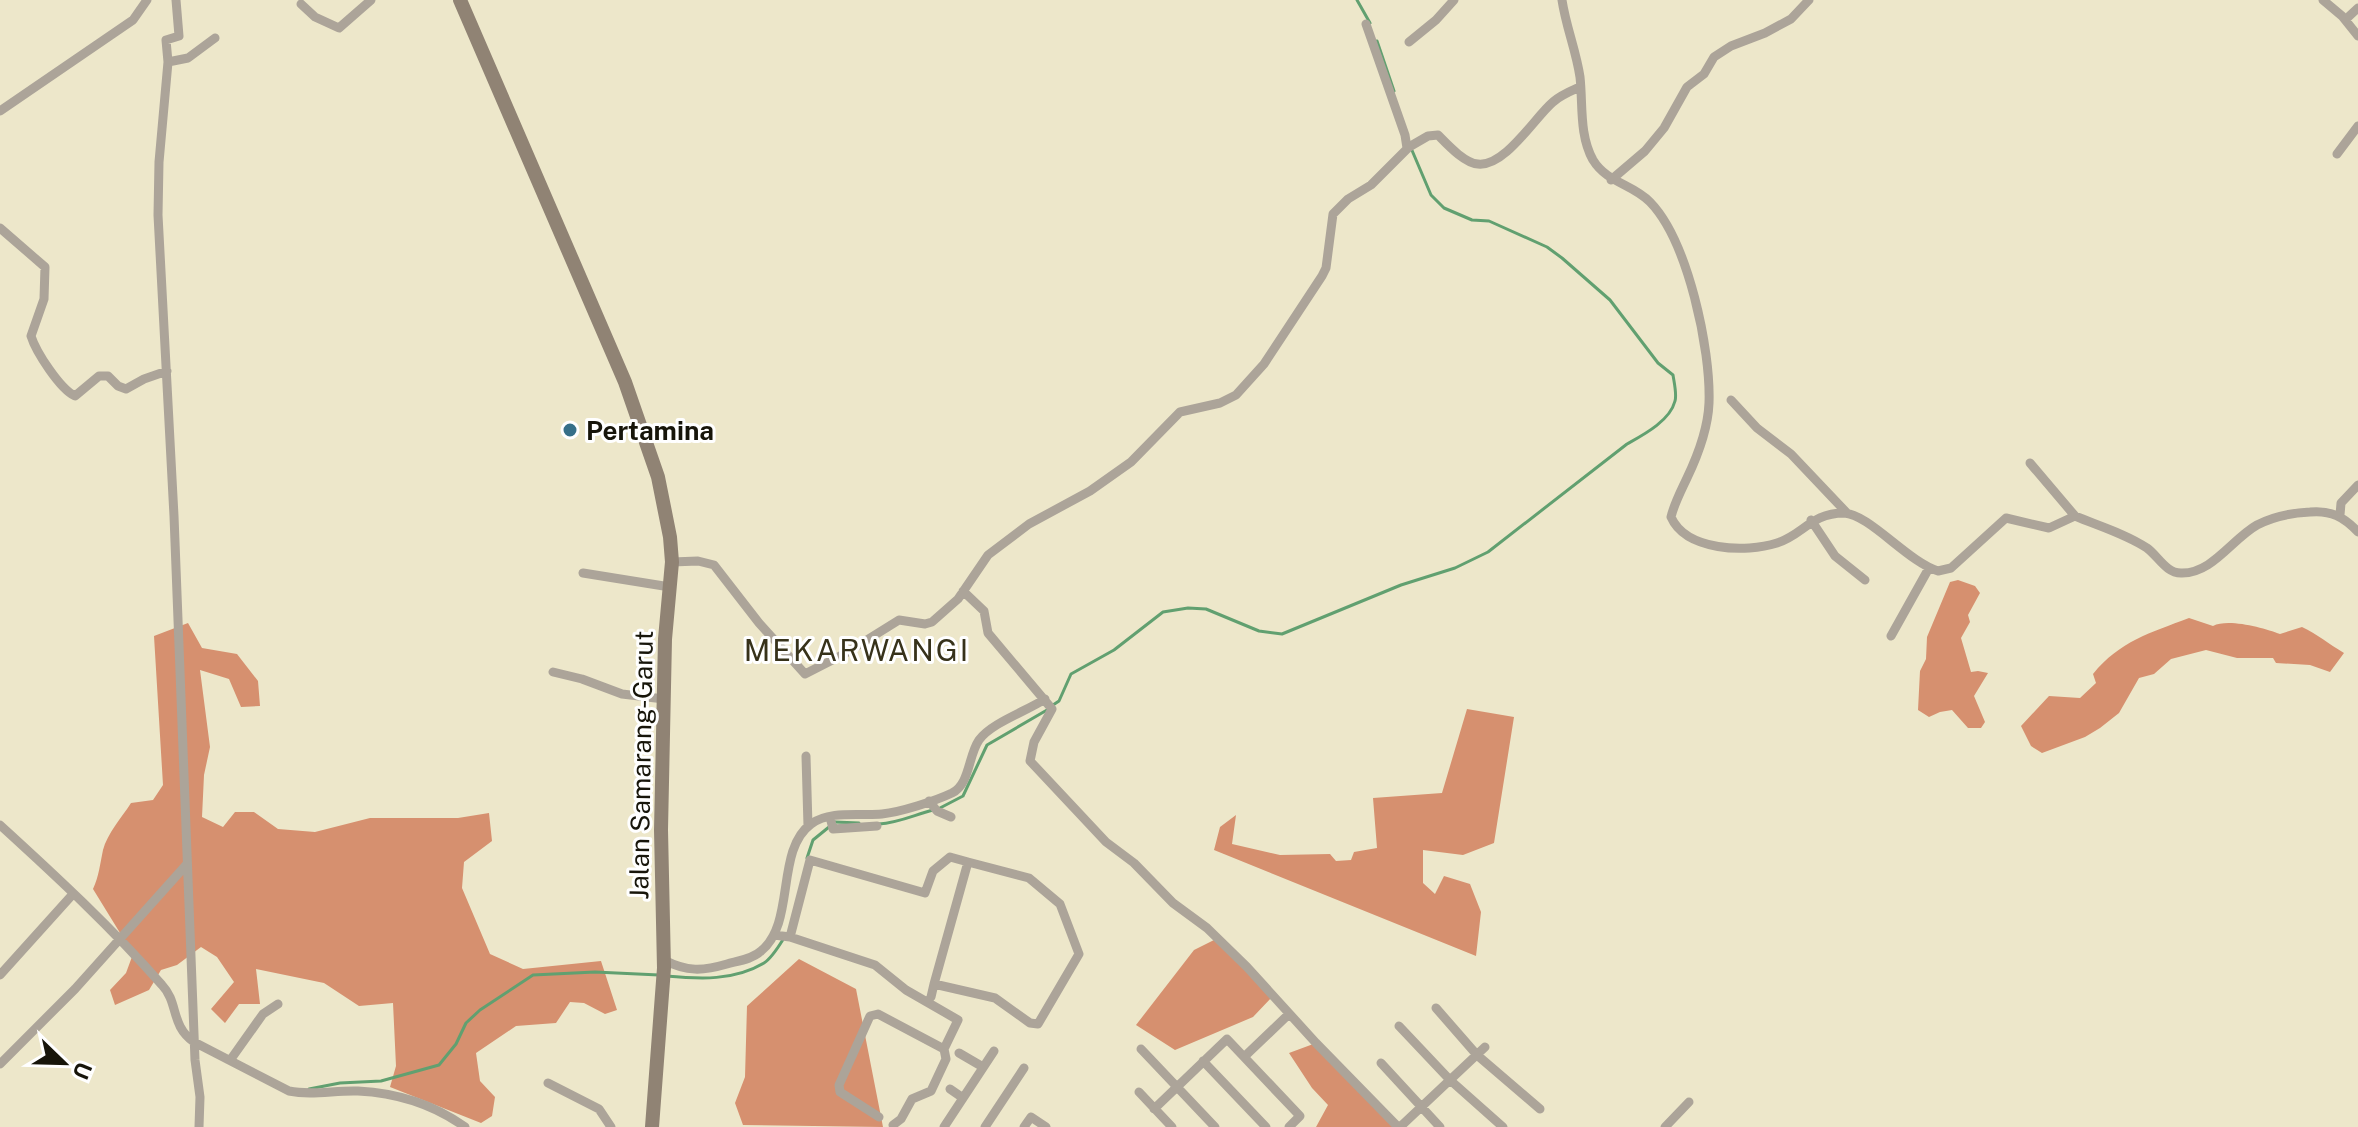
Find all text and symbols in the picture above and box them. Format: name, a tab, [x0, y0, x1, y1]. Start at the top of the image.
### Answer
place label: Pertamina	[586, 415, 714, 446]
marker: Pertamina	[561, 421, 579, 439]
street label: Jalan Samarang-Garut	[623, 630, 659, 900]
district label: MEKARWANGI	[744, 632, 970, 668]
north arrow	[24, 1023, 104, 1103]
text: U	[67, 1058, 97, 1083]

